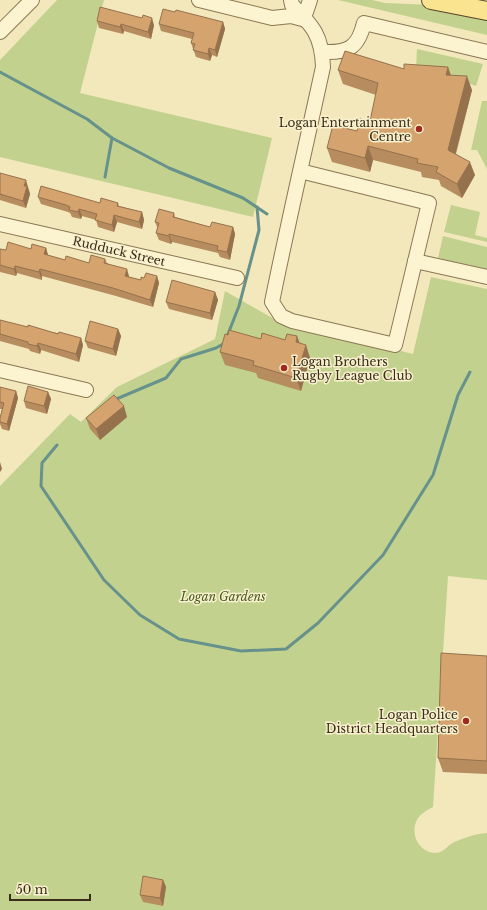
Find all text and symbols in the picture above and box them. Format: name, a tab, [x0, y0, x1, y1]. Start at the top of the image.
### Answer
place label: Logan Entertainment Centre	[279, 115, 411, 144]
marker: Logan Entertainment Centre	[414, 124, 424, 134]
street label: Rudduck Street	[71, 233, 167, 269]
place label: Logan Brothers Rugby League Club	[292, 354, 412, 383]
marker: Logan Brothers Rugby League Club	[279, 363, 289, 373]
park label: Logan Gardens	[179, 589, 266, 604]
place label: Logan Police District Headquarters	[326, 707, 458, 736]
marker: Logan Police District Headquarters	[461, 716, 471, 726]
scale bar	[10, 876, 90, 902]
text: 50 m	[16, 882, 48, 897]

